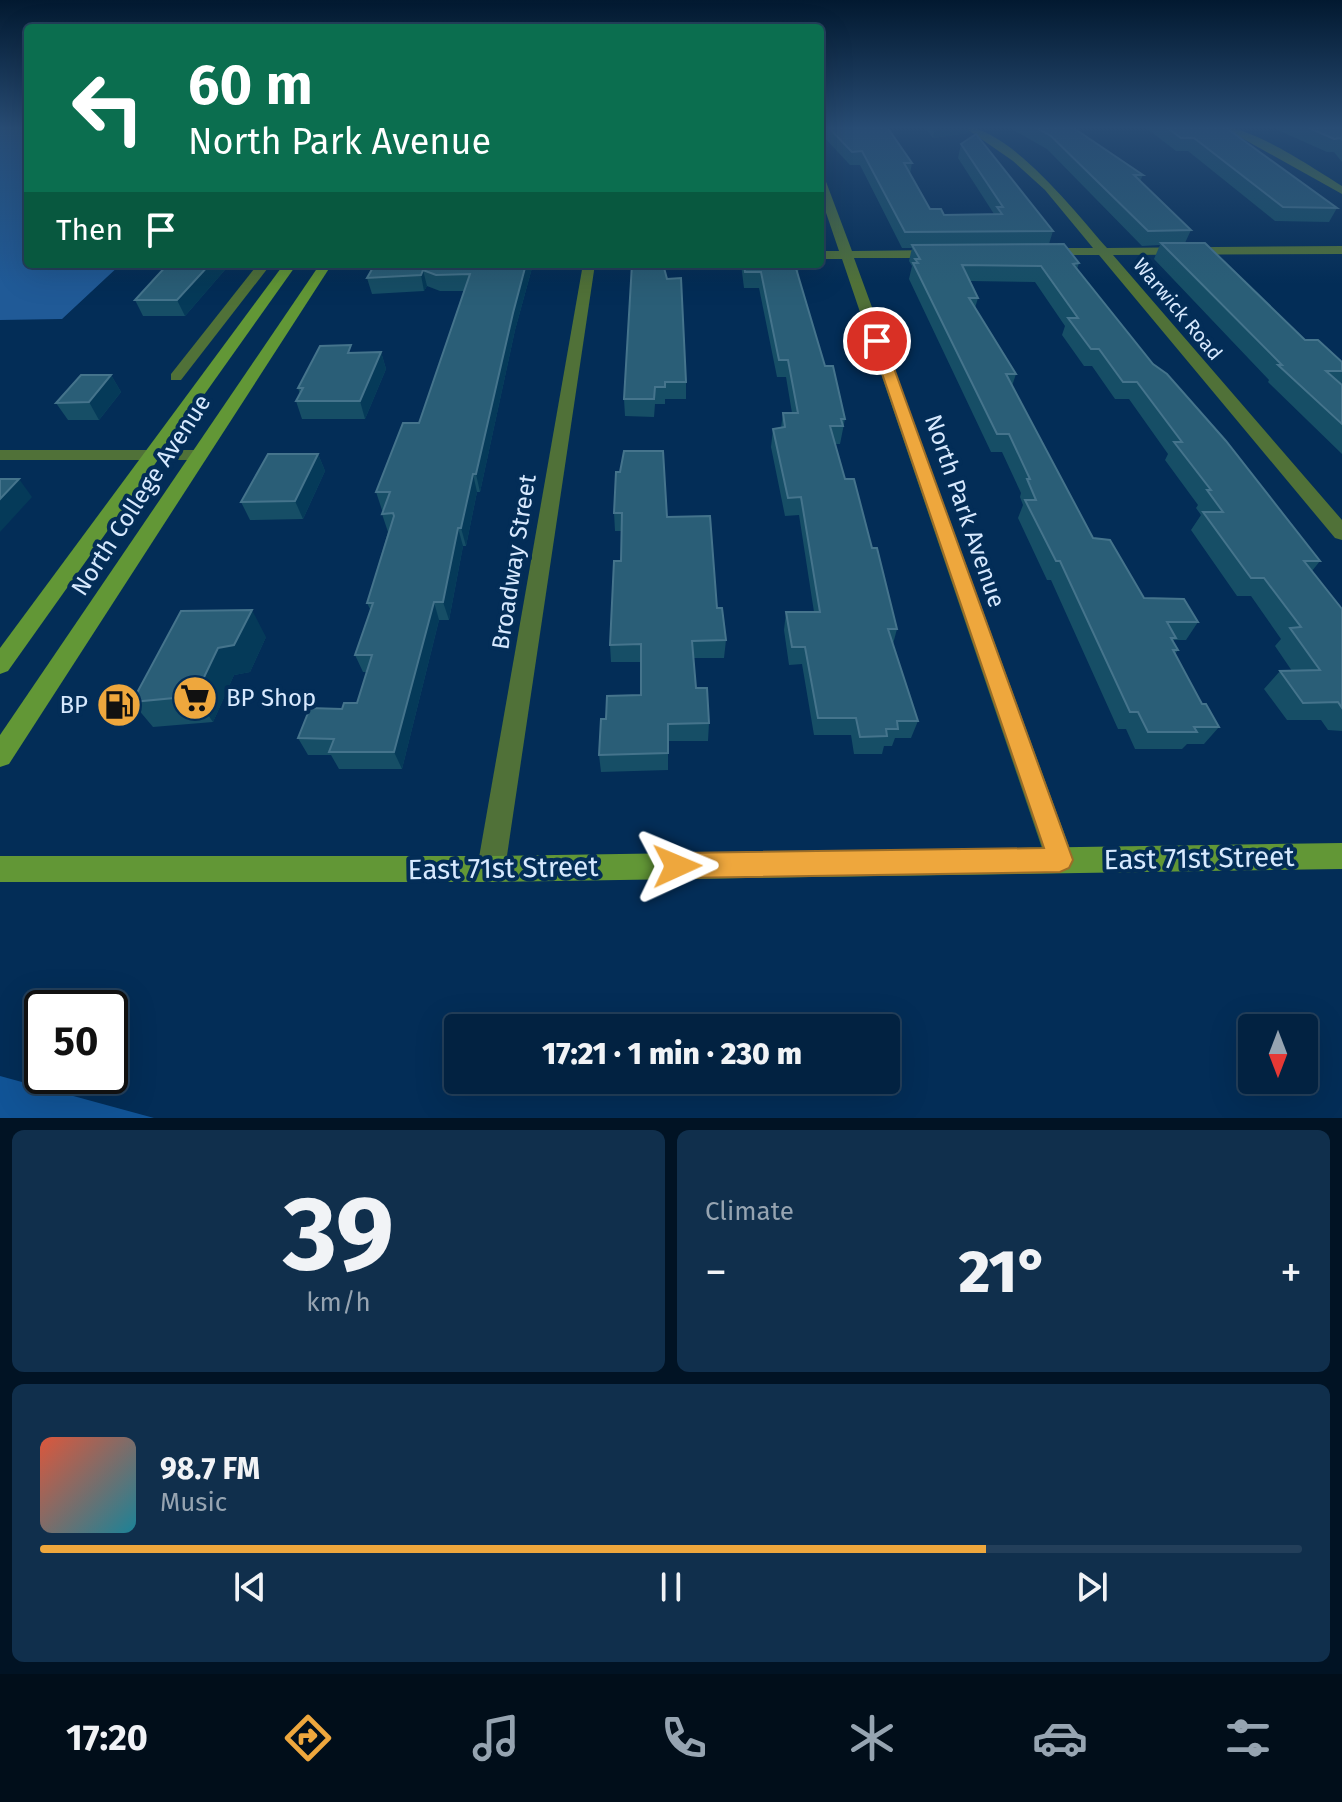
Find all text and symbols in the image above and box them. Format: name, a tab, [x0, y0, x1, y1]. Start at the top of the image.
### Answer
text: 60 m	[188, 52, 313, 119]
icon: left	[56, 56, 160, 160]
text: North Park Avenue	[188, 120, 491, 164]
icon: arrive	[139, 208, 183, 252]
text: Then	[56, 212, 123, 248]
street label: Warwick Road	[1128, 253, 1228, 365]
pin	[843, 307, 911, 375]
icon: arrive	[855, 319, 899, 363]
street label: North College Avenue	[66, 389, 216, 601]
street label: North Park Avenue	[919, 411, 1011, 611]
street label: Broadway Street	[486, 472, 542, 652]
supermarket icon: BP Shop	[171, 674, 219, 722]
fuel station icon: BP	[95, 681, 143, 729]
place label: BP Shop	[226, 684, 316, 712]
place label: BP	[59, 691, 88, 719]
position arrow	[635, 824, 719, 908]
street label: East 71st Street	[1103, 840, 1296, 876]
street label: East 71st Street	[407, 850, 600, 886]
speed limit sign: 50	[24, 990, 128, 1094]
north arrow	[1238, 1014, 1318, 1094]
map controls	[1238, 1014, 1318, 1094]
text: 17:21 · 1 min · 230 m	[542, 1036, 802, 1072]
text: 39	[283, 1172, 394, 1297]
text: Climate	[705, 1196, 794, 1227]
text: 21°	[959, 1236, 1048, 1308]
text: −	[705, 1246, 727, 1299]
text: +	[1280, 1246, 1302, 1299]
text: km/h	[306, 1287, 371, 1318]
text: 98.7 FM	[160, 1451, 260, 1487]
text: Music	[160, 1487, 227, 1518]
icon: previous	[228, 1565, 272, 1609]
icon: pause	[649, 1565, 693, 1609]
icon: next	[1070, 1565, 1114, 1609]
icon: directions	[280, 1710, 336, 1766]
icon: music	[468, 1710, 524, 1766]
icon: phone	[656, 1710, 712, 1766]
icon: climate	[844, 1710, 900, 1766]
icon: car	[1032, 1710, 1088, 1766]
icon: filters	[1220, 1710, 1276, 1766]
text: 17:20	[66, 1716, 148, 1760]

